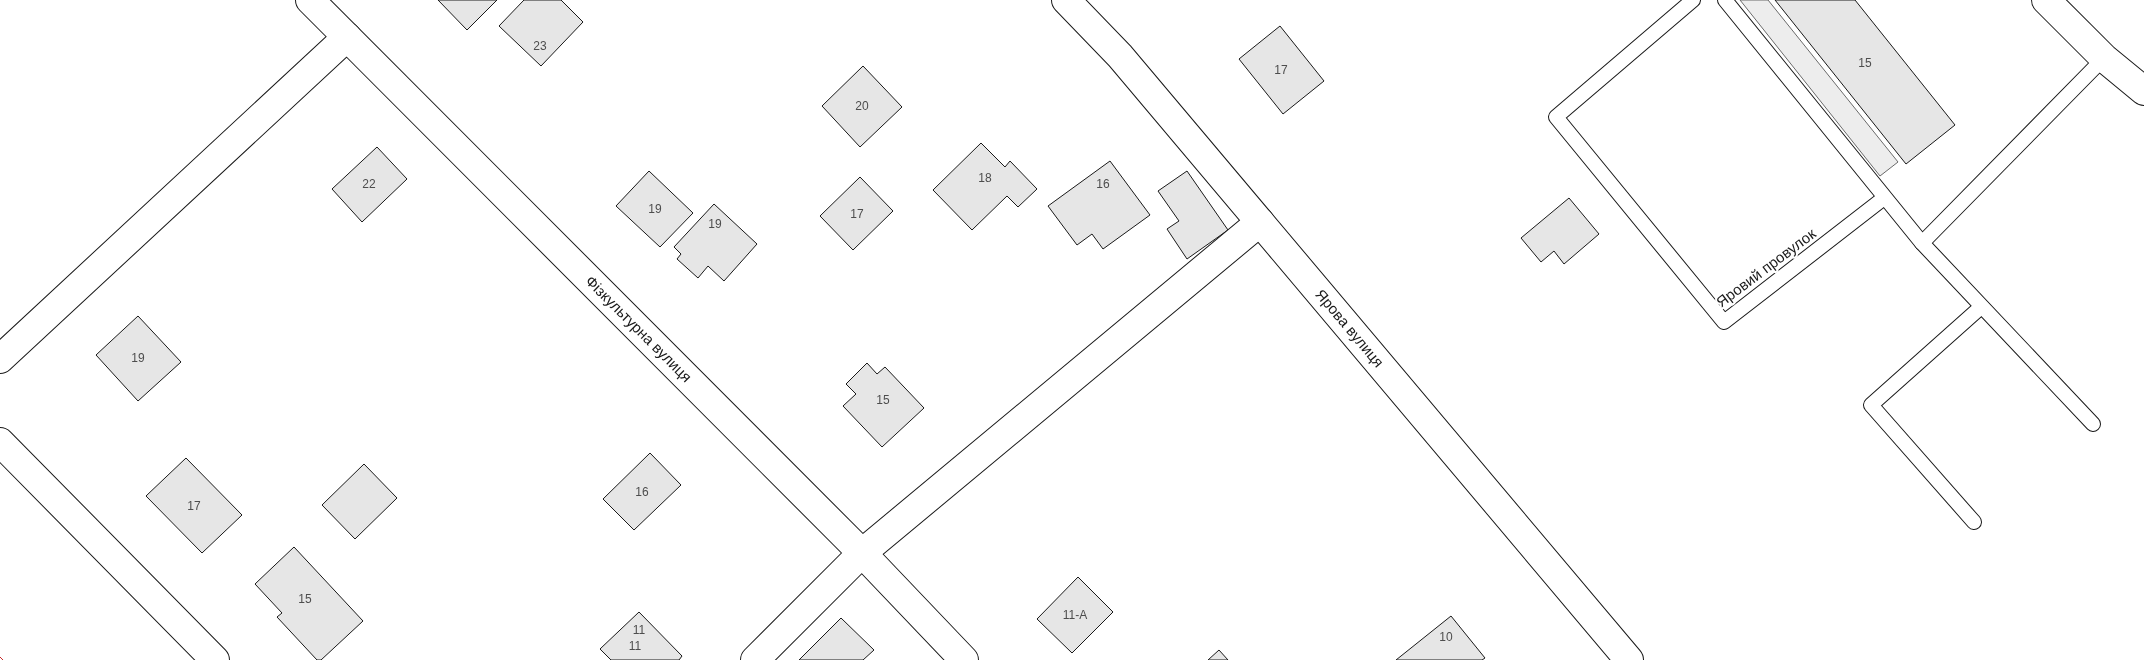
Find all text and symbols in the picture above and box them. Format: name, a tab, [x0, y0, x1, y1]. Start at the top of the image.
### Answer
house number: 23	[533, 39, 547, 53]
house number: 15	[1858, 56, 1872, 70]
house number: 17	[1274, 63, 1288, 77]
house number: 20	[855, 99, 869, 113]
house number: 18	[978, 171, 992, 185]
house number: 22	[362, 177, 376, 191]
house number: 16	[1096, 177, 1110, 191]
house number: 19	[648, 202, 662, 216]
house number: 17	[850, 207, 864, 221]
house number: 19	[708, 217, 722, 231]
street label: Яровий провулок	[1713, 224, 1819, 310]
street label: Фізкультурна вулиця	[582, 272, 695, 385]
street label: Ярова вулиця	[1312, 286, 1388, 370]
house number: 19	[131, 351, 145, 365]
house number: 15	[876, 393, 890, 407]
house number: 16	[635, 485, 649, 499]
house number: 17	[187, 499, 201, 513]
house number: 15	[298, 592, 312, 606]
house number: 11-A	[1063, 608, 1087, 622]
house number: 11	[633, 623, 646, 637]
house number: 10	[1439, 630, 1453, 644]
house number: 11	[629, 639, 642, 653]

